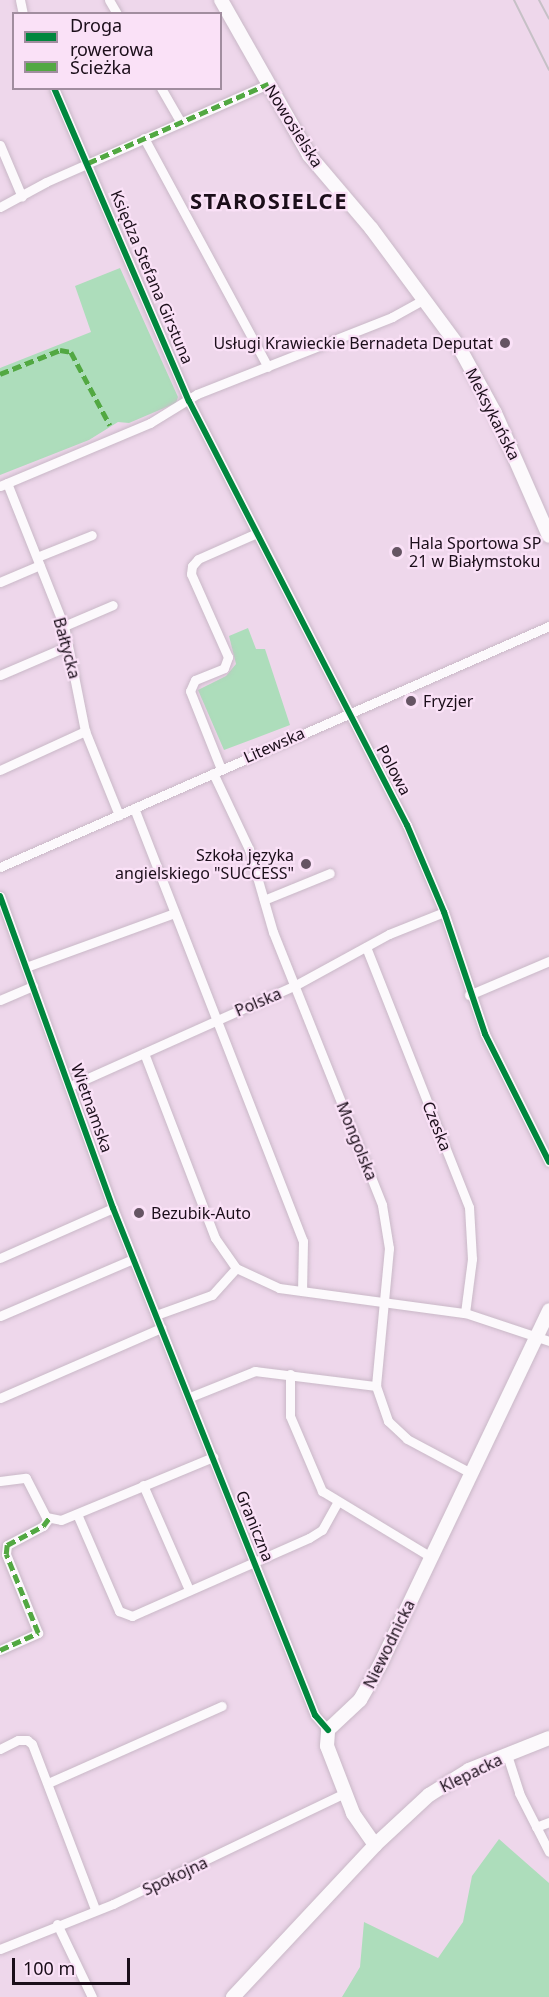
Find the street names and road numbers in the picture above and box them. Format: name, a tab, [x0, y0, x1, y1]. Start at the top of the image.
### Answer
street label: Nowosielska	[261, 81, 327, 171]
street label: Księdza Stefana Girstuna	[107, 187, 197, 367]
street label: Meksykańska	[462, 365, 524, 463]
street label: Bałtycka	[50, 615, 84, 681]
street label: Litewska	[241, 723, 307, 767]
street label: Polowa	[373, 741, 415, 799]
street label: Polska	[232, 984, 284, 1020]
street label: Wietnamska	[67, 1061, 117, 1155]
street label: Czeska	[418, 1098, 456, 1154]
street label: Mongolska	[333, 1099, 381, 1183]
street label: Graniczna	[232, 1488, 278, 1564]
street label: Niewodnicka	[359, 1597, 419, 1691]
street label: Klepacka	[437, 1750, 505, 1796]
street label: Spokojna	[139, 1853, 211, 1899]

